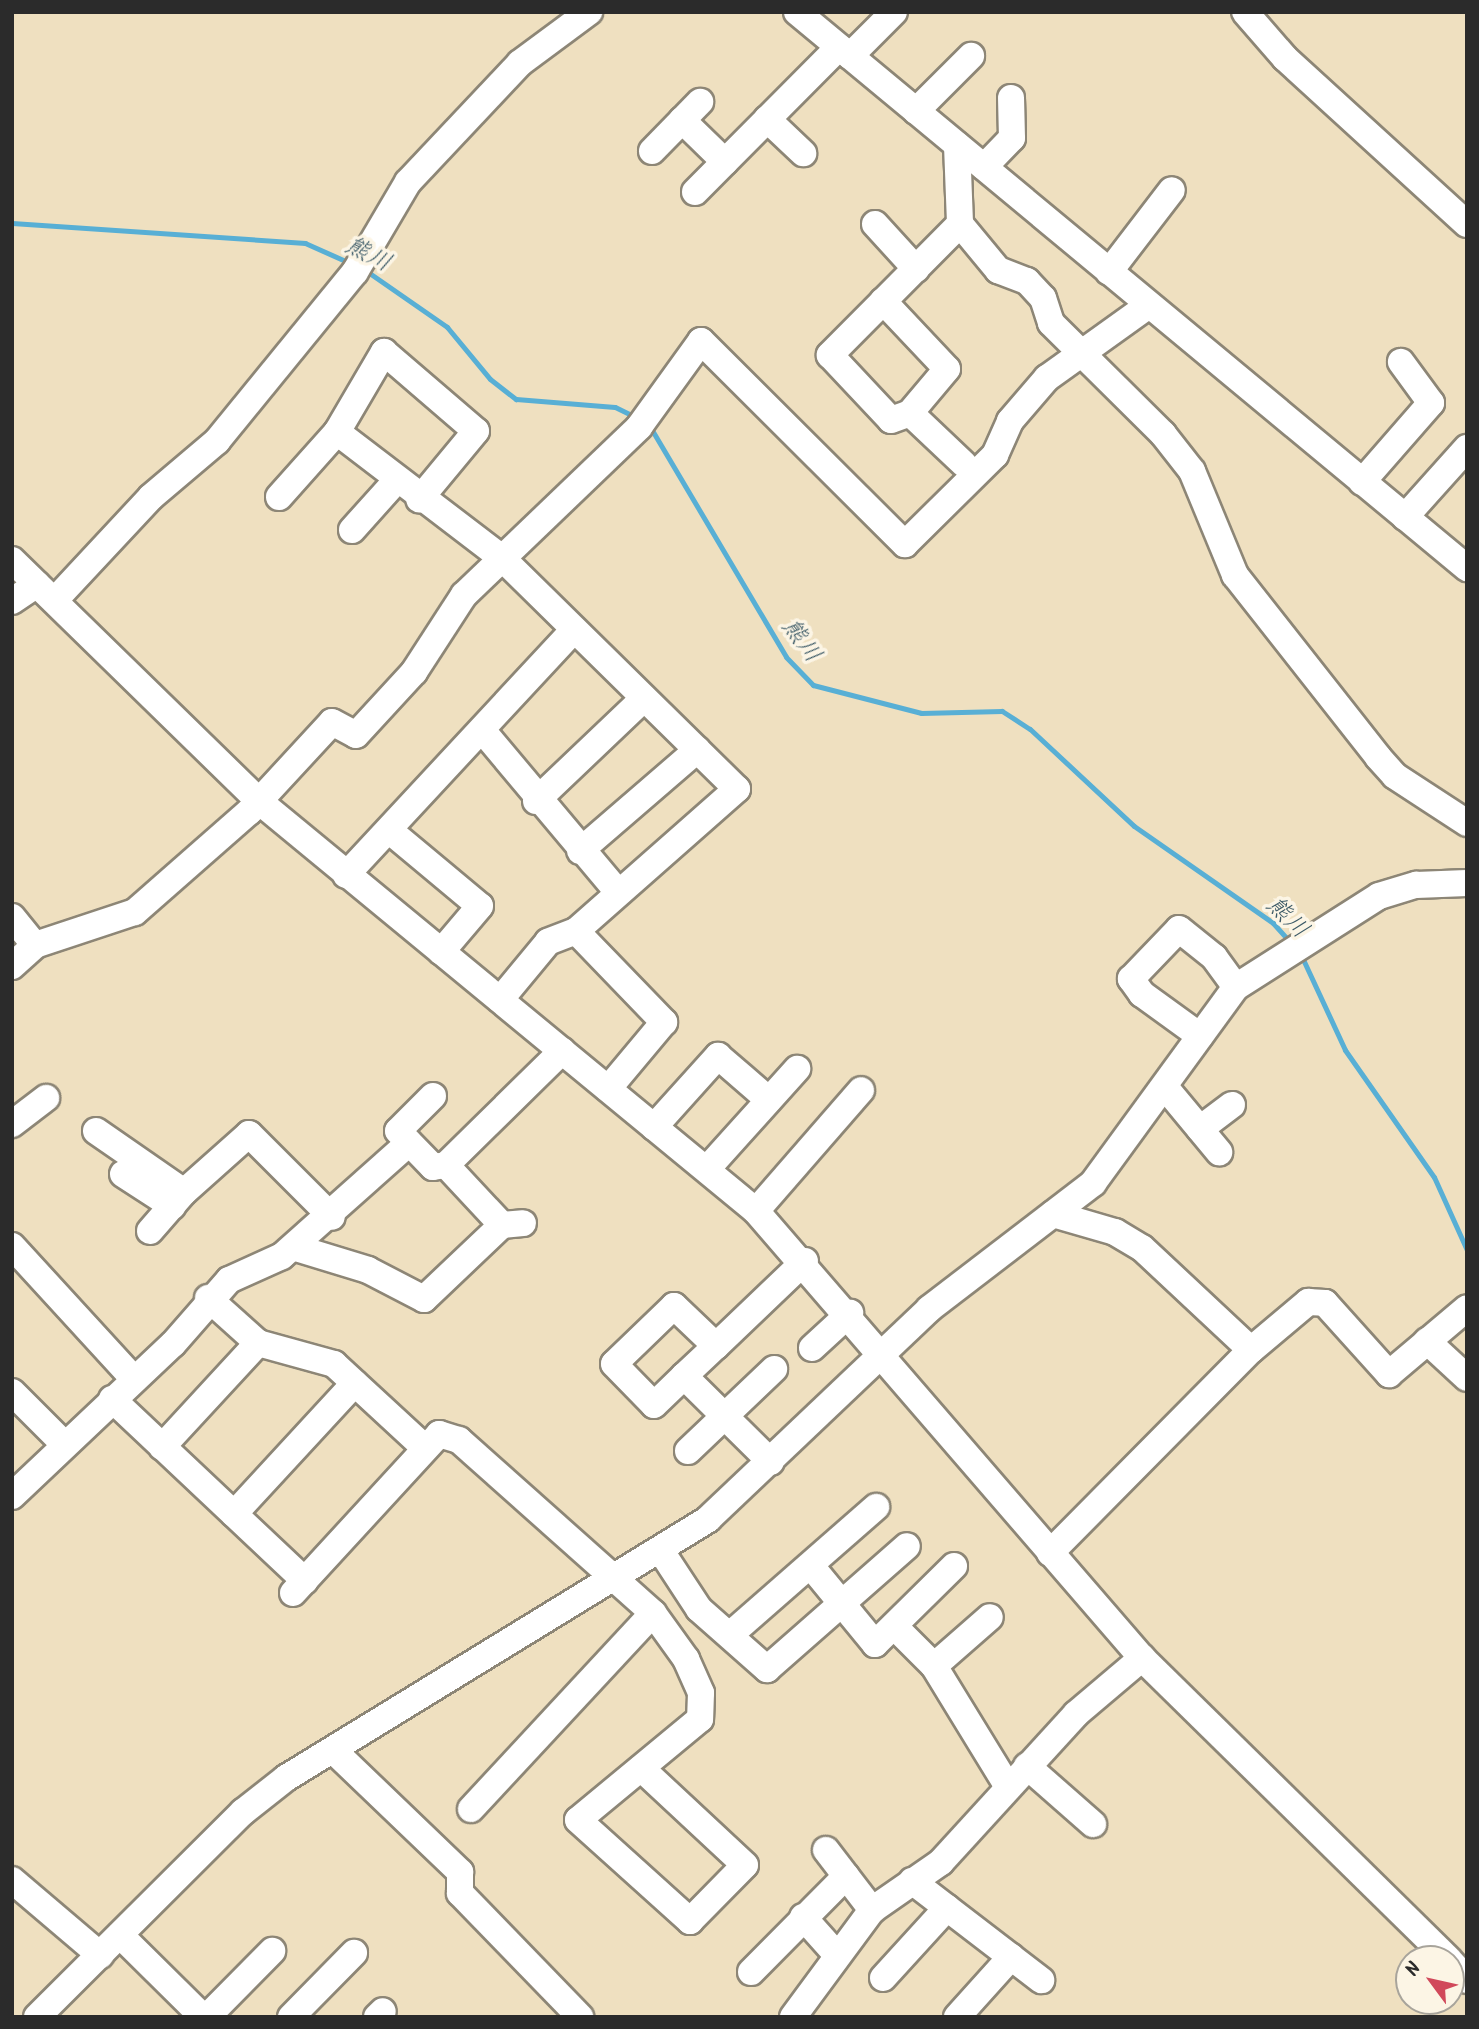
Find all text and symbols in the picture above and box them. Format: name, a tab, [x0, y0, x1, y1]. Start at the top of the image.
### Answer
water label: 熊川	[340, 231, 396, 279]
water label: 熊川	[775, 613, 827, 669]
water label: 熊川	[1260, 891, 1314, 945]
north arrow	[1395, 1945, 1465, 2015]
text: N	[1398, 1956, 1430, 1983]

